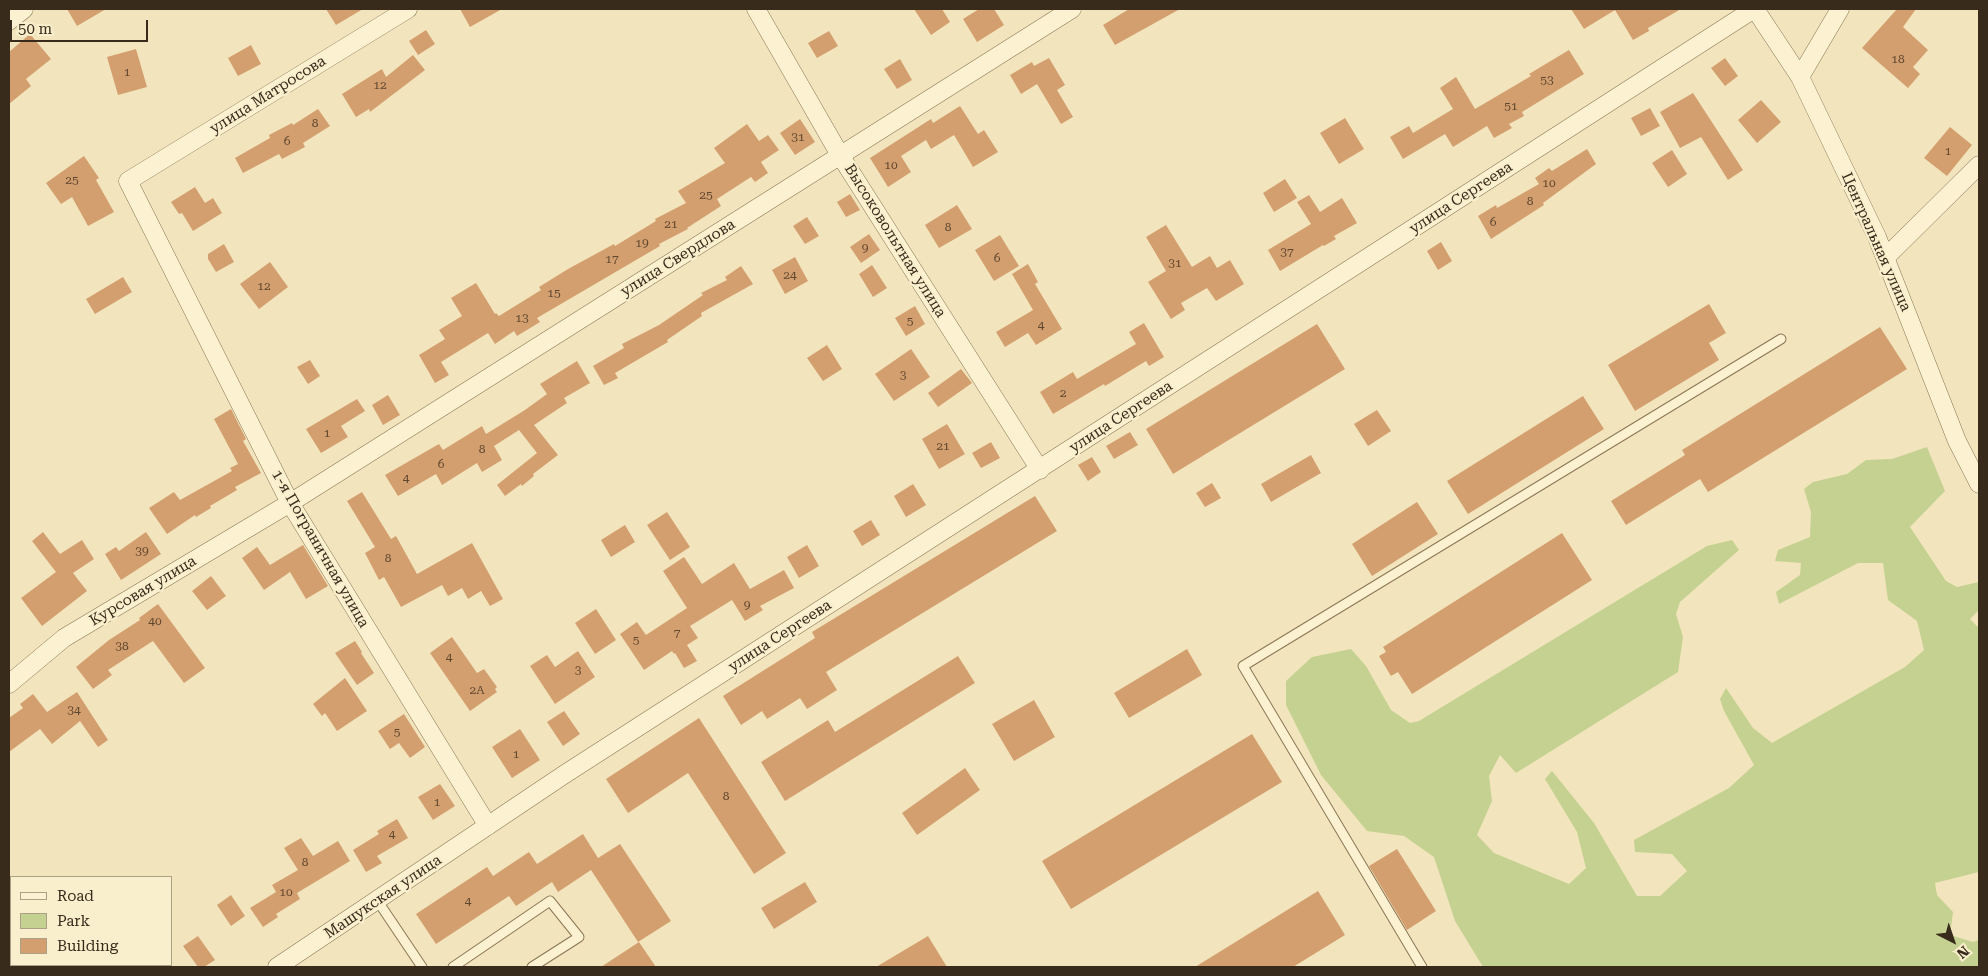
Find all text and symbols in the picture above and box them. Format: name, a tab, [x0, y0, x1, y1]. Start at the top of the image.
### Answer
scale bar	[12, 10, 150, 42]
text: 50 m	[18, 20, 52, 38]
street label: улица Матросова	[207, 52, 329, 138]
house number: 18	[1891, 52, 1905, 66]
house number: 1	[124, 65, 130, 79]
house number: 53	[1540, 73, 1554, 87]
house number: 12	[373, 78, 387, 92]
house number: 51	[1504, 99, 1518, 113]
house number: 8	[312, 116, 318, 130]
house number: 31	[791, 130, 805, 144]
house number: 6	[284, 134, 290, 148]
house number: 1	[1945, 144, 1951, 158]
house number: 10	[884, 158, 898, 172]
street label: улица Сергеева	[1406, 158, 1516, 238]
street label: Высоковольтная улица	[840, 161, 950, 321]
street label: Центральная улица	[1837, 170, 1915, 314]
house number: 25	[65, 173, 79, 187]
house number: 10	[1542, 176, 1556, 190]
house number: 25	[699, 188, 713, 202]
house number: 8	[1527, 194, 1533, 208]
street label: улица Свердлова	[617, 215, 739, 301]
house number: 6	[1490, 215, 1496, 229]
house number: 21	[664, 217, 678, 231]
house number: 8	[945, 220, 951, 234]
house number: 19	[635, 236, 649, 250]
house number: 9	[862, 241, 868, 255]
house number: 37	[1280, 245, 1294, 259]
house number: 6	[994, 251, 1000, 265]
house number: 17	[605, 252, 619, 266]
house number: 31	[1168, 256, 1182, 270]
house number: 24	[783, 268, 797, 282]
house number: 12	[257, 279, 271, 293]
house number: 15	[547, 286, 561, 300]
house number: 13	[515, 311, 529, 325]
house number: 5	[907, 314, 913, 328]
house number: 4	[1038, 318, 1044, 332]
house number: 3	[900, 368, 906, 382]
street label: улица Сергеева	[1066, 377, 1176, 457]
house number: 2	[1060, 386, 1066, 400]
house number: 1	[324, 426, 330, 440]
house number: 21	[936, 439, 950, 453]
house number: 8	[479, 442, 485, 456]
house number: 6	[438, 457, 444, 471]
street label: 1-я Пограничная улица	[267, 467, 373, 631]
house number: 4	[403, 471, 409, 485]
house number: 39	[135, 544, 149, 558]
house number: 8	[385, 551, 391, 565]
street label: Курсовая улица	[86, 552, 200, 630]
street label: улица Сергеева	[725, 596, 835, 676]
house number: 9	[744, 598, 750, 612]
house number: 40	[148, 614, 162, 628]
house number: 7	[674, 626, 680, 640]
house number: 5	[633, 633, 639, 647]
house number: 38	[115, 639, 129, 653]
house number: 4	[446, 650, 452, 664]
house number: 3	[575, 663, 581, 677]
house number: 2А	[469, 683, 485, 697]
house number: 34	[67, 703, 81, 717]
house number: 5	[394, 725, 400, 739]
house number: 1	[513, 747, 519, 761]
house number: 8	[723, 789, 729, 803]
house number: 1	[434, 795, 440, 809]
house number: 4	[389, 827, 395, 841]
street label: Машукская улица	[321, 851, 445, 943]
house number: 8	[302, 855, 308, 869]
legend	[10, 876, 172, 966]
house number: 10	[279, 885, 293, 899]
text: Road	[57, 887, 94, 905]
house number: 4	[465, 894, 471, 908]
text: Park	[57, 912, 90, 930]
north arrow	[1928, 916, 1978, 966]
text: Building	[57, 937, 118, 955]
text: N	[1954, 943, 1972, 962]

